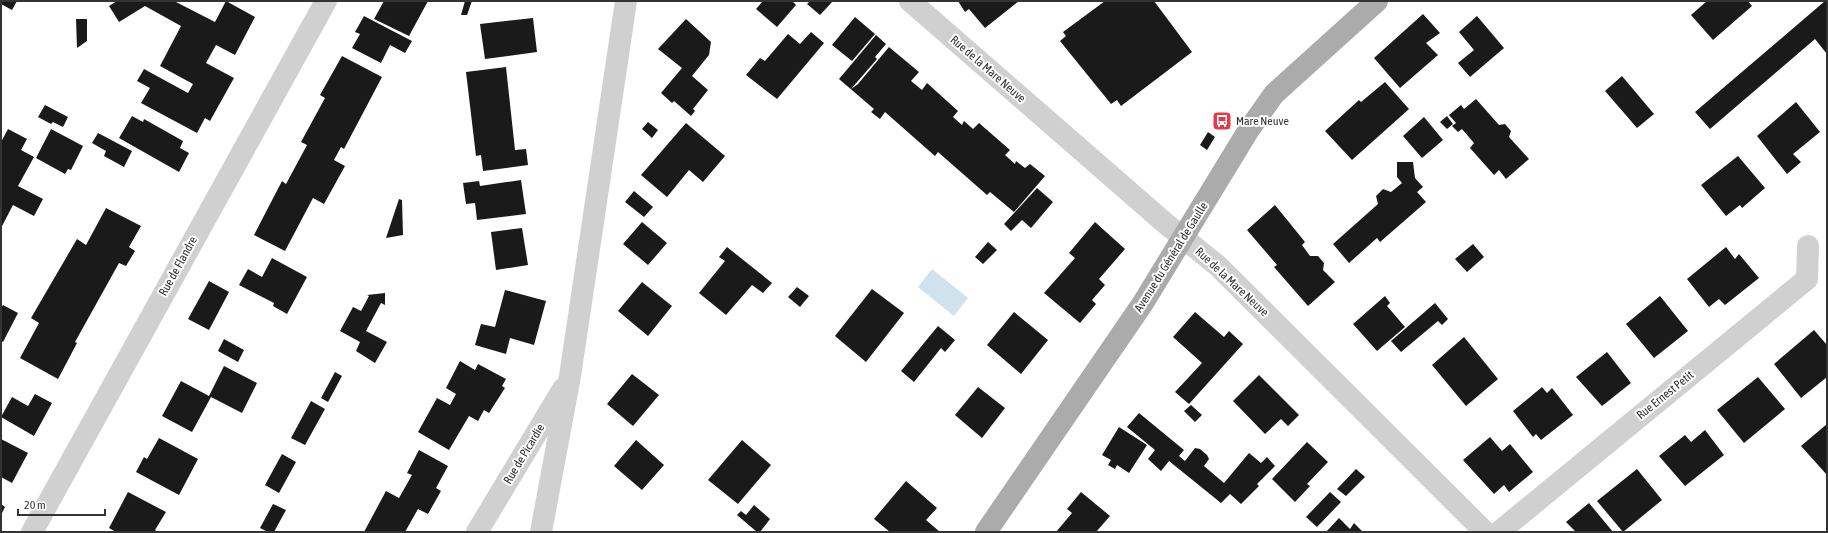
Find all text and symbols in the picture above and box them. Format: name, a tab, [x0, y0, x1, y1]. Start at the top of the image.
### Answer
street label: Rue de la Mare Neuve	[948, 33, 1028, 105]
bus stop icon: Mare Neuve	[1211, 110, 1233, 132]
place label: Mare Neuve	[1236, 114, 1289, 128]
street label: Avenue du Général de Gaulle	[1131, 199, 1211, 315]
street label: Rue de Flandre	[156, 234, 200, 298]
street label: Rue de la Mare Neuve	[1193, 245, 1271, 319]
street label: Rue Ernest Petit	[1634, 368, 1697, 422]
street label: Rue de Picardie	[501, 421, 547, 487]
scale bar	[18, 491, 105, 517]
text: 20 m	[24, 498, 46, 512]

